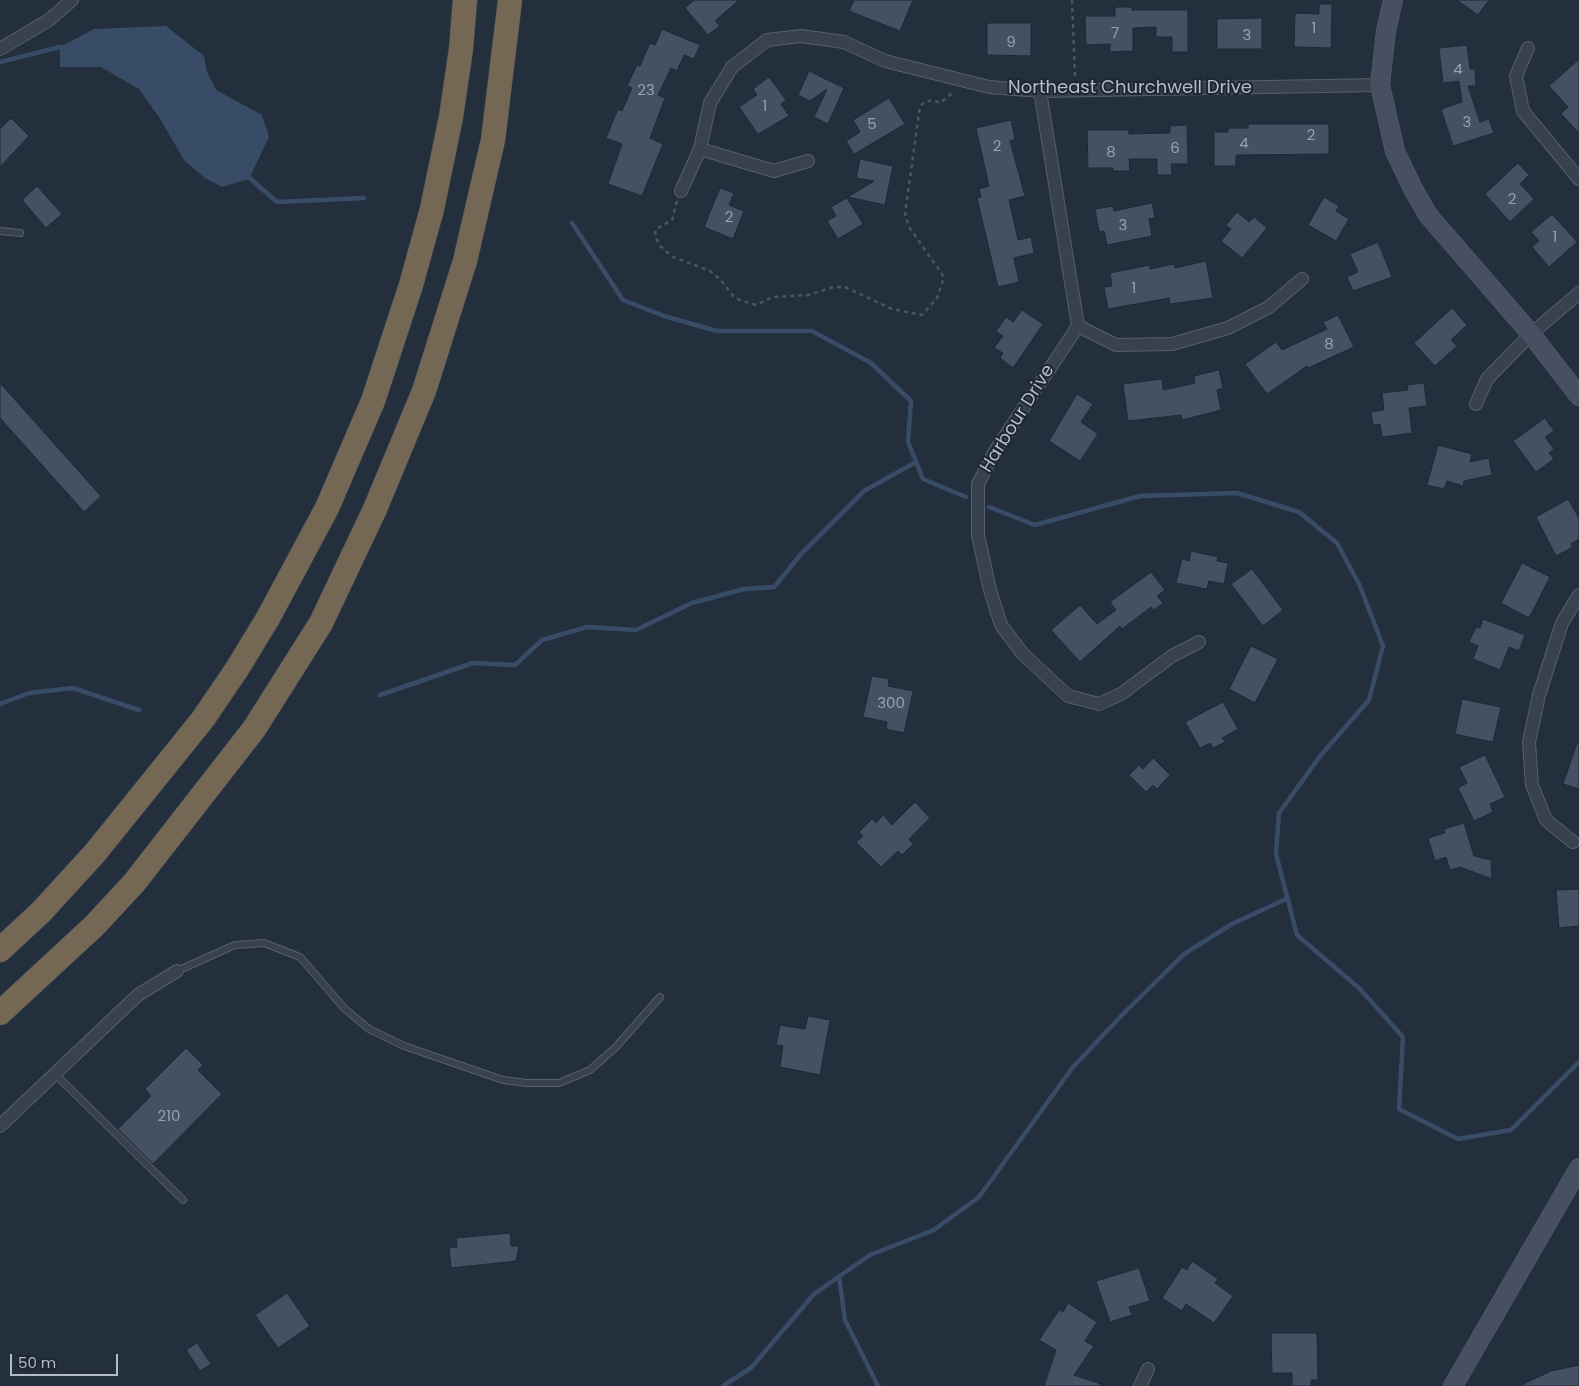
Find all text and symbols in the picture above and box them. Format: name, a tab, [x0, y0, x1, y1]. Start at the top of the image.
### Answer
house number: 1	[1312, 20, 1316, 38]
house number: 7	[1111, 25, 1119, 43]
house number: 3	[1243, 27, 1251, 45]
house number: 9	[1006, 34, 1016, 52]
house number: 4	[1453, 61, 1463, 79]
street label: Northeast Churchwell Drive	[1008, 77, 1252, 99]
house number: 23	[637, 82, 655, 100]
house number: 1	[763, 98, 767, 116]
house number: 3	[1463, 114, 1471, 132]
house number: 5	[867, 116, 877, 134]
house number: 2	[1307, 127, 1315, 145]
house number: 4	[1239, 135, 1249, 153]
house number: 2	[993, 138, 1001, 156]
house number: 6	[1170, 140, 1180, 158]
house number: 8	[1106, 144, 1116, 162]
house number: 2	[1508, 191, 1516, 209]
house number: 2	[725, 209, 733, 227]
house number: 3	[1119, 217, 1127, 235]
house number: 1	[1553, 229, 1557, 247]
house number: 1	[1132, 280, 1136, 298]
house number: 8	[1324, 336, 1334, 354]
street label: Harbour Drive	[976, 361, 1060, 477]
house number: 300	[877, 695, 905, 713]
house number: 210	[158, 1108, 180, 1126]
scale bar	[12, 1344, 120, 1376]
text: 50 m	[18, 1352, 56, 1373]

